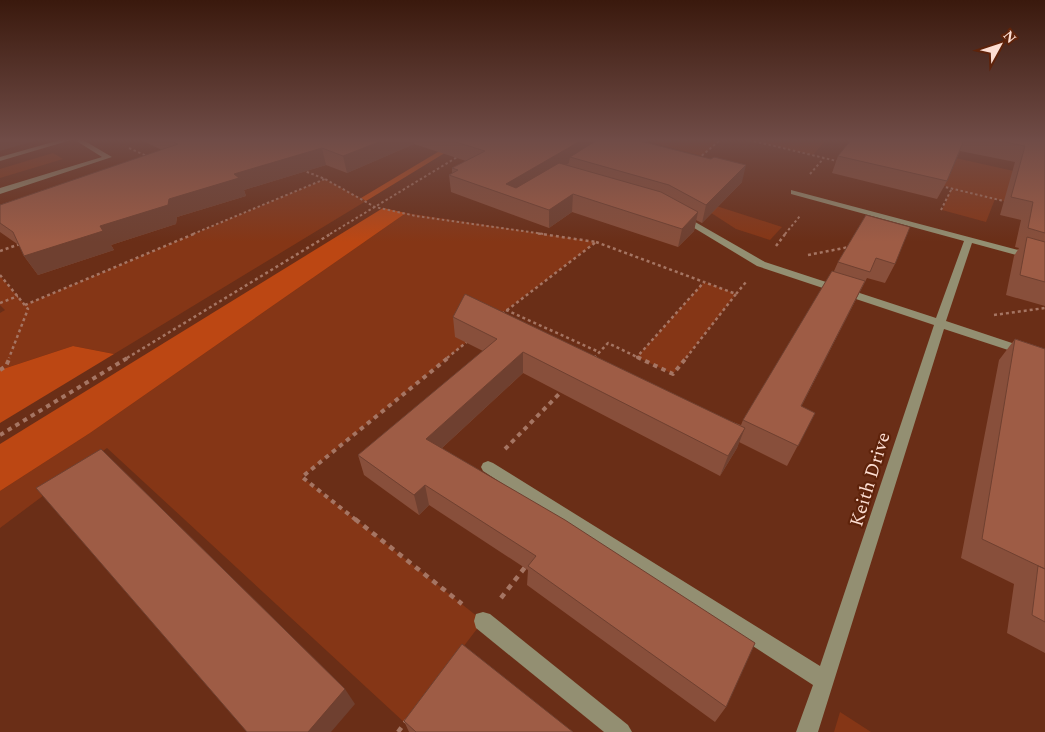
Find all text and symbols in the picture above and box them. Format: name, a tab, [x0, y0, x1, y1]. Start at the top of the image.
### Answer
north arrow	[975, 20, 1025, 70]
text: N	[998, 26, 1021, 48]
street label: Keith Drive	[842, 429, 899, 530]

